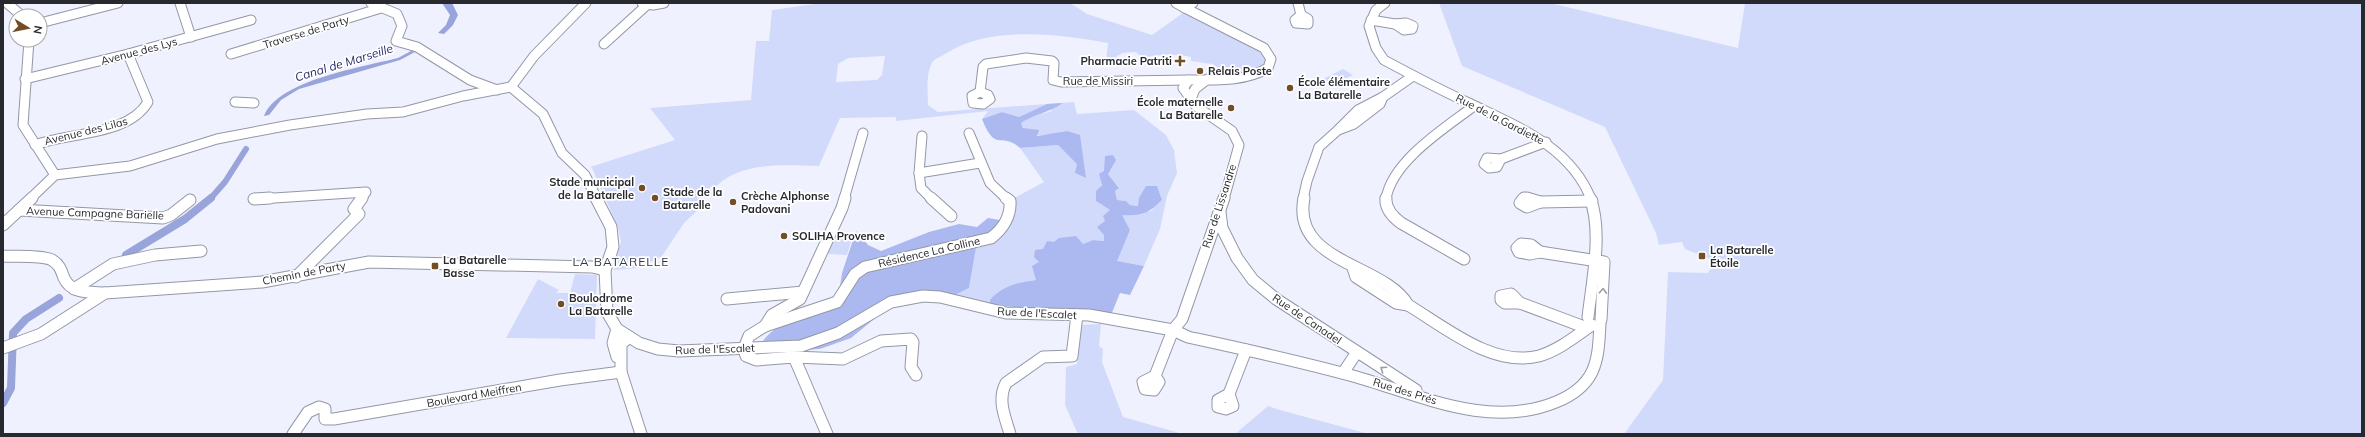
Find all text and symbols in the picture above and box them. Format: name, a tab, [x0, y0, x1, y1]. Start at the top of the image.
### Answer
north arrow	[8, 8, 48, 48]
street label: Traverse de Party	[261, 12, 351, 52]
text: N	[30, 24, 45, 35]
street label: Avenue des Lys	[99, 34, 179, 68]
water label: Canal de Marseille	[293, 40, 395, 85]
place label: Pharmacie Patriti	[1080, 54, 1172, 68]
marker: Pharmacie Patriti	[1175, 56, 1185, 66]
place label: Relais Poste	[1208, 64, 1272, 78]
marker: Relais Poste	[1195, 66, 1205, 76]
street label: Rue de Missiri	[1063, 74, 1133, 88]
place label: École élémentaire La Batarelle	[1298, 75, 1390, 102]
marker: École élémentaire La Batarelle	[1285, 83, 1295, 93]
street label: Rue de la Gardiette	[1453, 91, 1547, 147]
place label: École maternelle La Batarelle	[1137, 95, 1223, 122]
marker: École maternelle La Batarelle	[1226, 103, 1236, 113]
street label: Avenue des Lilas	[43, 114, 129, 148]
street label: Rue de Lissandre	[1199, 162, 1239, 250]
place label: Stade municipal de la Batarelle	[549, 175, 634, 202]
marker: Stade municipal de la Batarelle	[637, 183, 647, 193]
place label: Stade de la Batarelle	[663, 185, 723, 212]
place label: Crèche Alphonse Padovani	[741, 189, 829, 216]
marker: Stade de la Batarelle	[650, 193, 660, 203]
marker: Crèche Alphonse Padovani	[728, 197, 738, 207]
street label: Avenue Campagne Barielle	[26, 204, 164, 222]
place label: SOLIHA Provence	[792, 229, 885, 243]
marker: SOLIHA Provence	[779, 231, 789, 241]
street label: Résidence La Colline	[877, 233, 981, 271]
place label: La Batarelle Étoile	[1710, 243, 1773, 270]
marker: La Batarelle Étoile	[1697, 251, 1707, 261]
place label: La Batarelle Basse	[443, 253, 506, 280]
district label: LA BATARELLE	[573, 254, 669, 269]
street label: Chemin de Party	[261, 258, 347, 288]
marker: La Batarelle Basse	[430, 261, 440, 271]
one-way arrow	[1598, 288, 1607, 294]
place label: Boulodrome La Batarelle	[569, 291, 633, 318]
street label: Rue de Canadel	[1270, 291, 1344, 347]
marker: Boulodrome La Batarelle	[556, 299, 566, 309]
street label: Rue de l'Escalet	[997, 304, 1077, 322]
street label: Rue de l'Escalet	[675, 341, 755, 357]
one-way arrow	[1380, 366, 1387, 374]
street label: Rue des Prés	[1371, 375, 1439, 407]
street label: Boulevard Meiffren	[426, 380, 522, 410]

